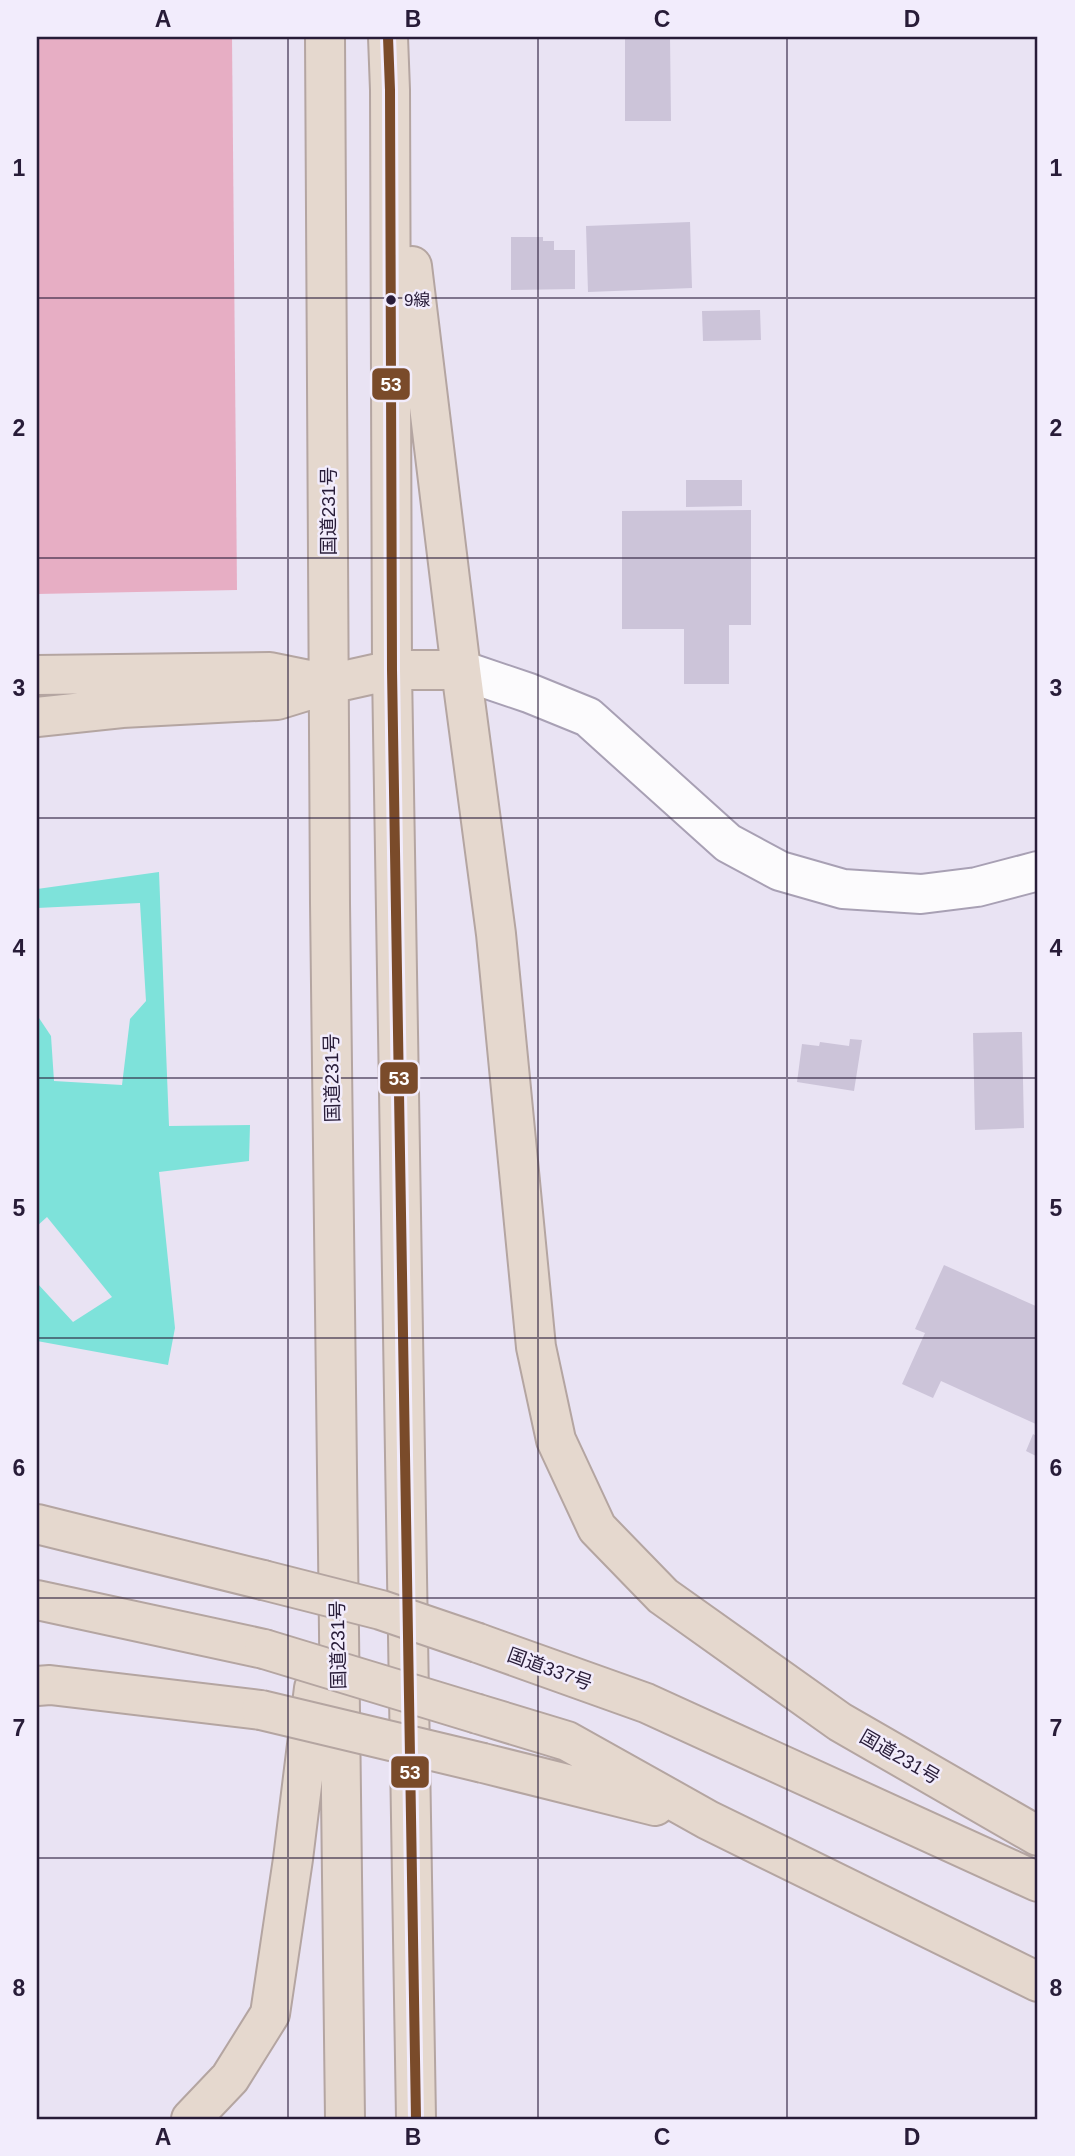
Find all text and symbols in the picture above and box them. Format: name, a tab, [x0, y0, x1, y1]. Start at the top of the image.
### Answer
text: A	[155, 6, 171, 32]
text: B	[405, 6, 421, 32]
text: C	[654, 6, 670, 32]
text: D	[904, 6, 920, 32]
text: 1	[13, 155, 26, 181]
text: 1	[1050, 155, 1063, 181]
place label: 9線	[404, 291, 430, 310]
marker: 9線	[384, 293, 398, 307]
line badge: 53	[371, 367, 411, 401]
text: 53	[380, 374, 402, 395]
text: 2	[13, 415, 25, 441]
text: 2	[1050, 415, 1062, 441]
street label: 国道231号	[318, 467, 339, 555]
text: 3	[13, 675, 25, 701]
text: 3	[1050, 675, 1062, 701]
text: 4	[13, 935, 26, 961]
text: 4	[1050, 935, 1063, 961]
street label: 国道231号	[321, 1033, 343, 1123]
line badge: 53	[379, 1061, 419, 1095]
text: 53	[388, 1068, 410, 1089]
text: 5	[13, 1195, 26, 1221]
text: 5	[1050, 1195, 1063, 1221]
text: 6	[13, 1455, 25, 1481]
text: 6	[1050, 1455, 1062, 1481]
street label: 国道231号	[327, 1600, 349, 1690]
street label: 国道337号	[505, 1644, 595, 1694]
text: 7	[13, 1715, 25, 1741]
text: 7	[1050, 1715, 1062, 1741]
street label: 国道231号	[856, 1726, 944, 1788]
line badge: 53	[390, 1755, 430, 1789]
text: 53	[399, 1762, 421, 1783]
text: 8	[13, 1975, 26, 2001]
text: 8	[1050, 1975, 1063, 2001]
text: A	[155, 2124, 171, 2150]
text: B	[405, 2124, 421, 2150]
text: C	[654, 2124, 670, 2150]
text: D	[904, 2124, 920, 2150]

